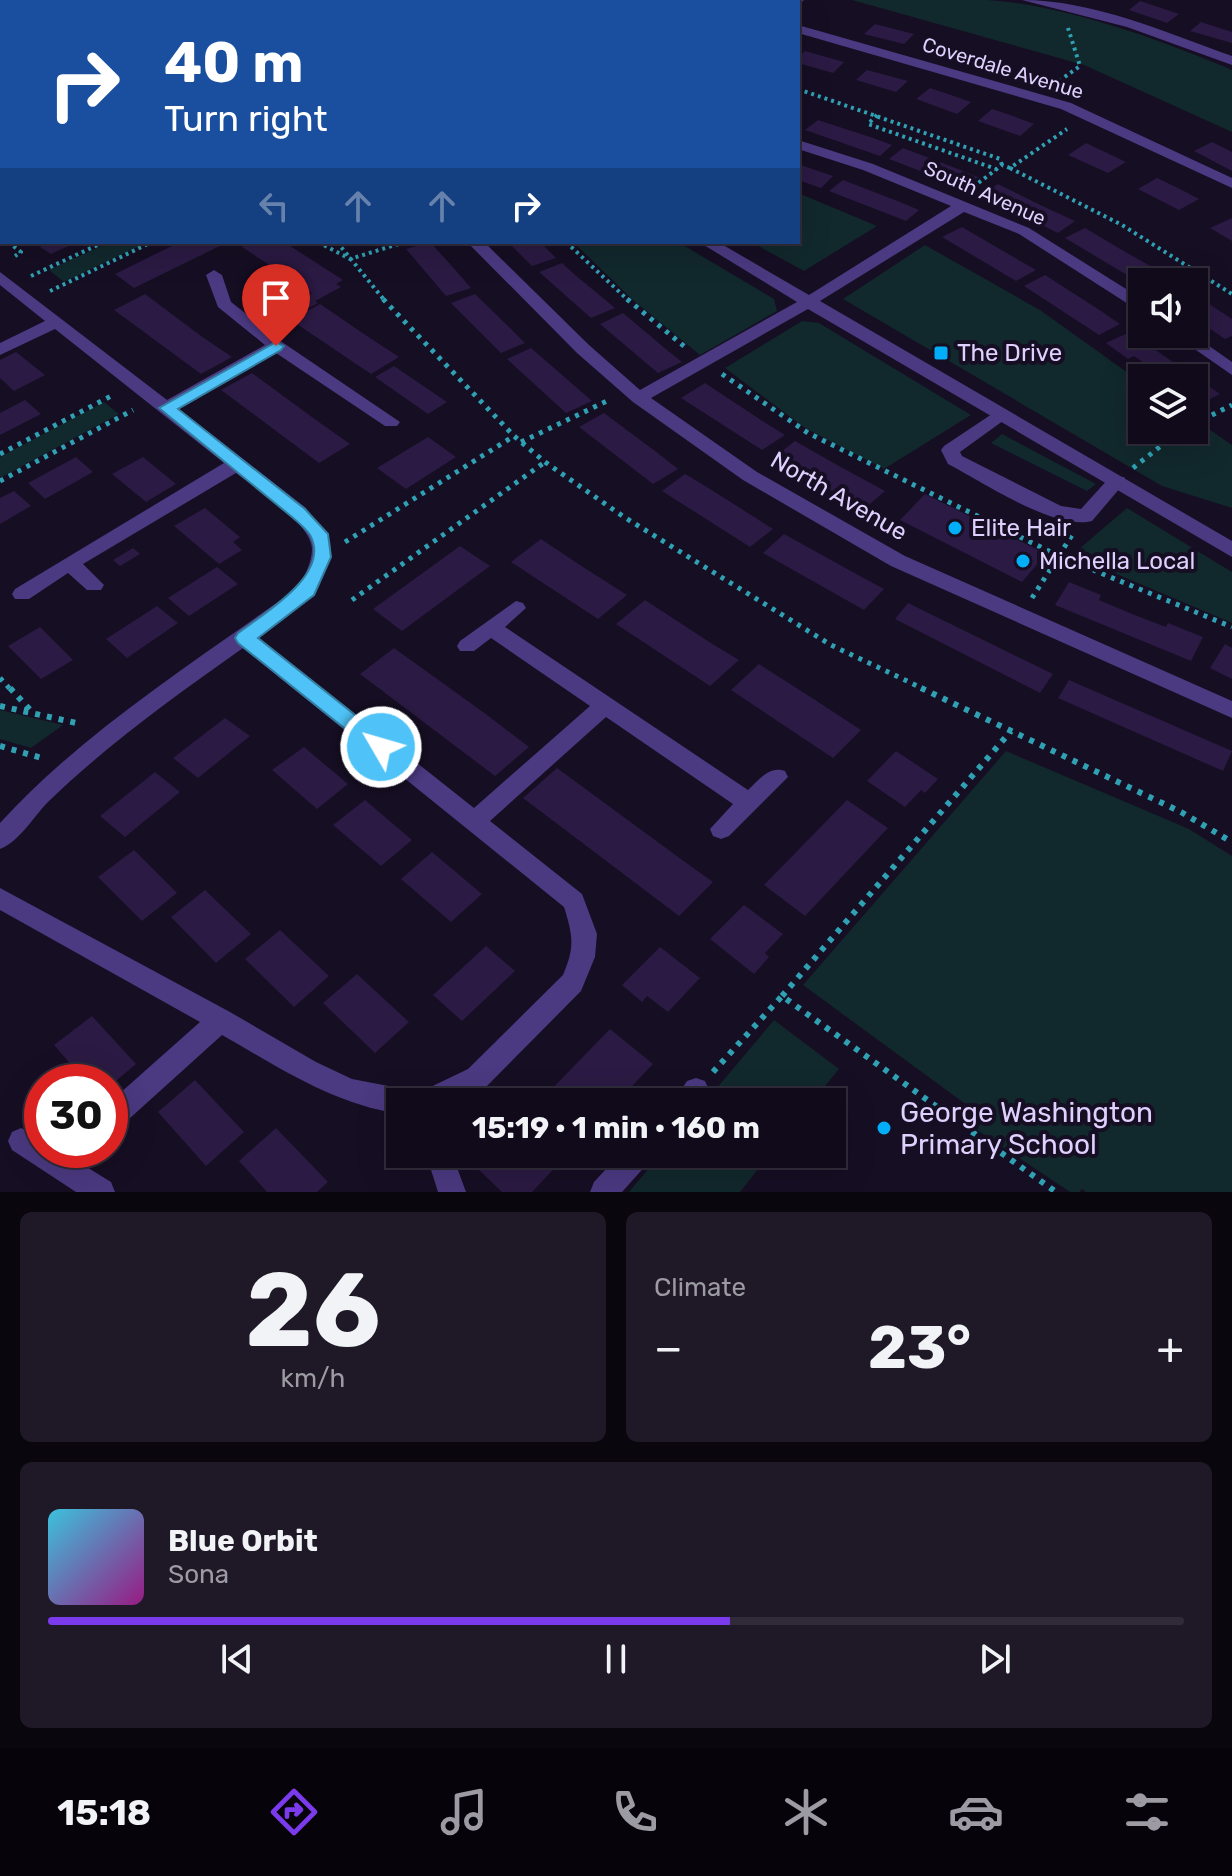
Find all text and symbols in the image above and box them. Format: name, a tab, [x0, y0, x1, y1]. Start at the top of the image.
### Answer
text: 40 m	[164, 30, 304, 96]
icon: right	[32, 32, 136, 136]
street label: Coverdale Avenue	[920, 32, 1086, 104]
text: Turn right	[164, 97, 328, 140]
street label: South Avenue	[921, 156, 1049, 230]
icon: left	[252, 184, 296, 228]
icon: ahead	[336, 184, 380, 228]
icon: ahead	[420, 184, 464, 228]
icon: right	[504, 184, 548, 228]
pin	[242, 264, 310, 346]
map controls	[1128, 268, 1208, 444]
button: sound	[1128, 268, 1208, 348]
icon: arrive	[254, 276, 298, 320]
place label: The Drive	[957, 339, 1062, 367]
marker: The Drive	[932, 344, 950, 362]
button: layers	[1128, 364, 1208, 444]
street label: North Avenue	[766, 446, 912, 546]
place label: Elite Hair	[971, 514, 1071, 542]
marker: Elite Hair	[946, 519, 964, 537]
place label: Michella Local	[1039, 547, 1195, 575]
marker: Michella Local	[1014, 552, 1032, 570]
position arrow	[339, 705, 423, 789]
speed limit sign: 30	[24, 1064, 128, 1168]
place label: George Washington Primary School	[900, 1096, 1153, 1161]
text: 15:19 · 1 min · 160 m	[472, 1110, 760, 1146]
marker: George Washington Primary School	[875, 1119, 893, 1137]
text: 26	[245, 1249, 381, 1372]
text: Climate	[654, 1272, 746, 1303]
text: 23°	[868, 1312, 971, 1383]
text: −	[654, 1322, 683, 1374]
text: +	[1157, 1322, 1184, 1374]
text: km/h	[281, 1363, 345, 1394]
text: Blue Orbit	[168, 1523, 318, 1559]
text: Sona	[168, 1559, 229, 1590]
icon: previous	[215, 1637, 259, 1681]
icon: pause	[594, 1637, 638, 1681]
icon: next	[973, 1637, 1017, 1681]
icon: directions	[266, 1784, 322, 1840]
icon: music	[436, 1784, 492, 1840]
icon: phone	[607, 1784, 663, 1840]
icon: climate	[778, 1784, 834, 1840]
icon: car	[948, 1784, 1004, 1840]
icon: filters	[1119, 1784, 1175, 1840]
text: 15:18	[57, 1791, 151, 1834]

